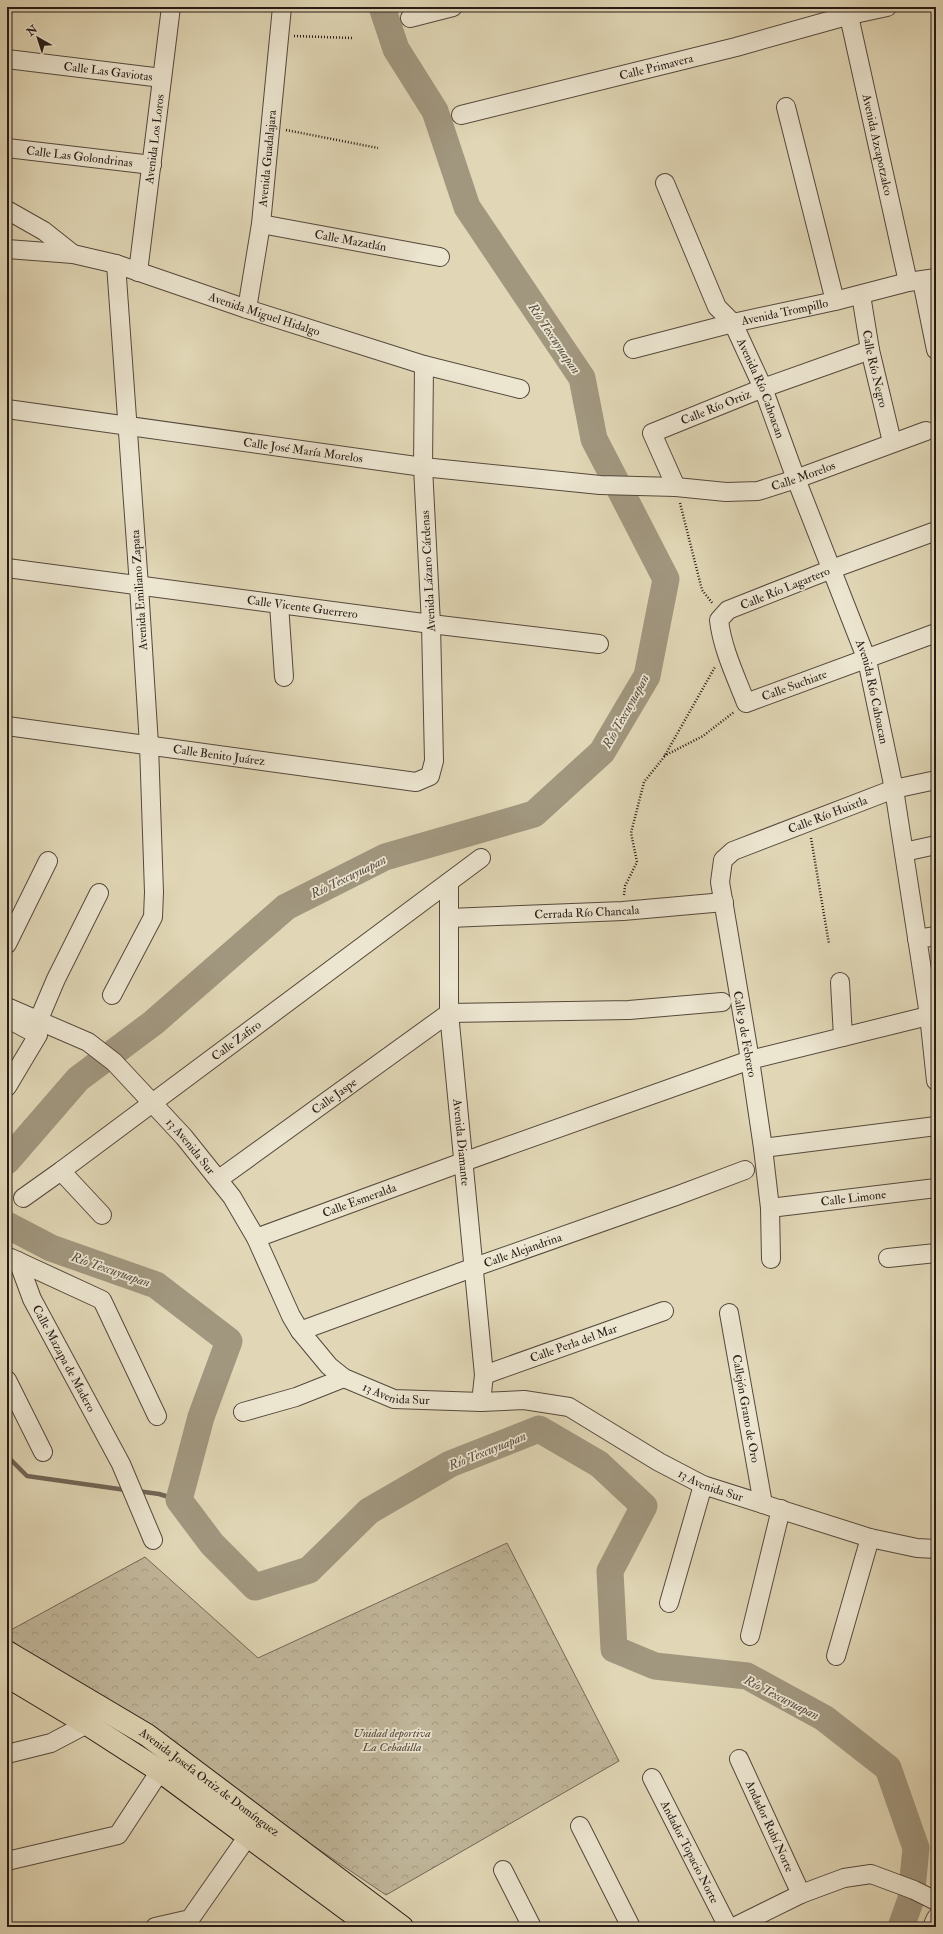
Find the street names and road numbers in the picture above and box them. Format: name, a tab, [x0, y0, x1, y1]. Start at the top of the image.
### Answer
street label: Calle Primavera	[618, 51, 696, 84]
street label: Calle Las Gaviotas	[63, 59, 154, 85]
street label: Avenida Azcapotzalco	[858, 92, 896, 197]
street label: Avenida Los Loros	[142, 93, 168, 186]
street label: Avenida Guadalajara	[256, 108, 280, 209]
street label: Calle Las Golondrinas	[25, 143, 134, 171]
street label: Calle Mazatlán	[313, 227, 388, 255]
street label: Avenida Miguel Hidalgo	[206, 289, 322, 340]
street label: Avenida Trompillo	[739, 296, 830, 329]
street label: Calle Río Negro	[859, 329, 891, 409]
street label: Avenida Río Cahoacan	[733, 335, 788, 440]
street label: Calle Río Ortiz	[679, 387, 754, 429]
street label: Calle José María Morelos	[242, 435, 364, 467]
street label: Calle Morelos	[770, 458, 838, 494]
street label: Avenida Lázaro Cárdenas	[418, 510, 439, 633]
street label: Avenida Emiliano Zapata	[128, 528, 151, 652]
street label: Calle Río Lagartero	[738, 564, 832, 613]
street label: Calle Vicente Guerrero	[246, 593, 359, 622]
street label: Avenida Río Cahoacan	[851, 637, 891, 745]
street label: Calle Suchiate	[760, 667, 829, 705]
street label: Calle Benito Juárez	[172, 742, 266, 769]
street label: Calle Río Huixtla	[786, 793, 871, 837]
street label: Cerrada Río Chancala	[534, 902, 641, 923]
street label: Calle 9 de Febrero	[730, 990, 760, 1079]
street label: Calle Zafiro	[209, 1017, 264, 1064]
street label: Calle Jaspe	[309, 1075, 360, 1118]
street label: Avenida Diamante	[449, 1097, 473, 1187]
street label: 13 Avenida Sur	[162, 1115, 218, 1178]
street label: Calle Esmeralda	[320, 1180, 400, 1221]
street label: Calle Limone	[820, 1187, 887, 1210]
street label: Calle Alejandrina	[482, 1230, 565, 1271]
street label: Calle Mazapa de Madero	[29, 1303, 99, 1415]
street label: Calle Perla del Mar	[528, 1321, 620, 1366]
street label: Callejón Grano de Oro	[729, 1353, 763, 1464]
street label: 13 Avenida Sur	[360, 1380, 430, 1408]
street label: 13 Avenida Sur	[675, 1466, 745, 1505]
street label: Avenida Josefa Ortiz de Domínguez	[136, 1725, 282, 1840]
street label: Andador Rubí Norte	[741, 1777, 797, 1875]
street label: Andador Topacio Norte	[656, 1797, 722, 1906]

